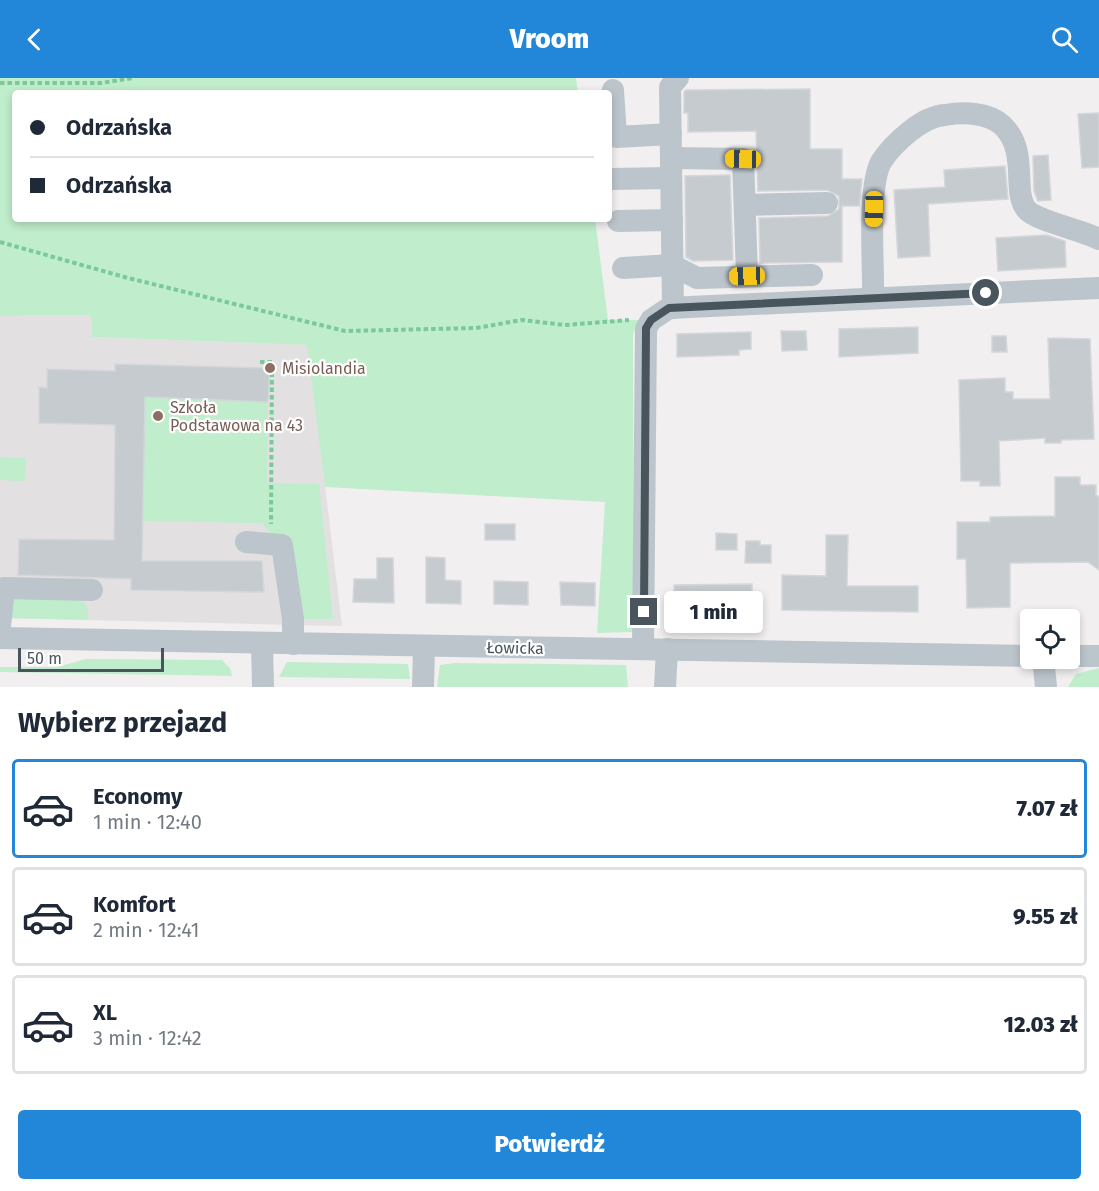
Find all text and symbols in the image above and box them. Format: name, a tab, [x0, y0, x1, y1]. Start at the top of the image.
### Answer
icon: back	[18, 23, 51, 56]
text: Vroom	[510, 23, 589, 55]
icon: search	[1048, 23, 1081, 56]
text: Odrzańska	[66, 114, 172, 141]
car	[725, 150, 761, 168]
text: Odrzańska	[66, 172, 172, 199]
car	[865, 191, 883, 227]
car	[729, 266, 765, 286]
route start	[972, 279, 999, 306]
place label: Misiolandia	[282, 359, 366, 378]
marker: Misiolandia	[263, 361, 277, 375]
place label: Szkoła Podstawowa na 43	[170, 398, 303, 435]
marker: Szkoła Podstawowa na 43	[151, 409, 165, 423]
callout: 1 min	[665, 591, 764, 633]
route end	[630, 598, 657, 625]
text: 1 min	[690, 600, 737, 624]
map controls	[1020, 609, 1080, 669]
button: locate	[1020, 609, 1080, 669]
street label: Łowicka	[486, 638, 544, 658]
scale bar	[18, 645, 164, 672]
text: 50 m	[27, 649, 62, 668]
text: Wybierz przejazd	[18, 707, 227, 739]
icon: car	[21, 782, 75, 836]
text: Economy	[93, 783, 182, 810]
text: 7.07 zł	[1016, 795, 1078, 822]
text: 1 min · 12:40	[93, 810, 202, 834]
icon: car	[21, 890, 75, 944]
text: Komfort	[93, 891, 176, 918]
text: 9.55 zł	[1013, 903, 1078, 930]
text: 2 min · 12:41	[93, 918, 200, 942]
icon: car	[21, 998, 75, 1052]
text: XL	[93, 999, 117, 1026]
text: 12.03 zł	[1004, 1011, 1078, 1038]
text: 3 min · 12:42	[93, 1026, 202, 1050]
button: Potwierdź	[18, 1110, 1081, 1179]

